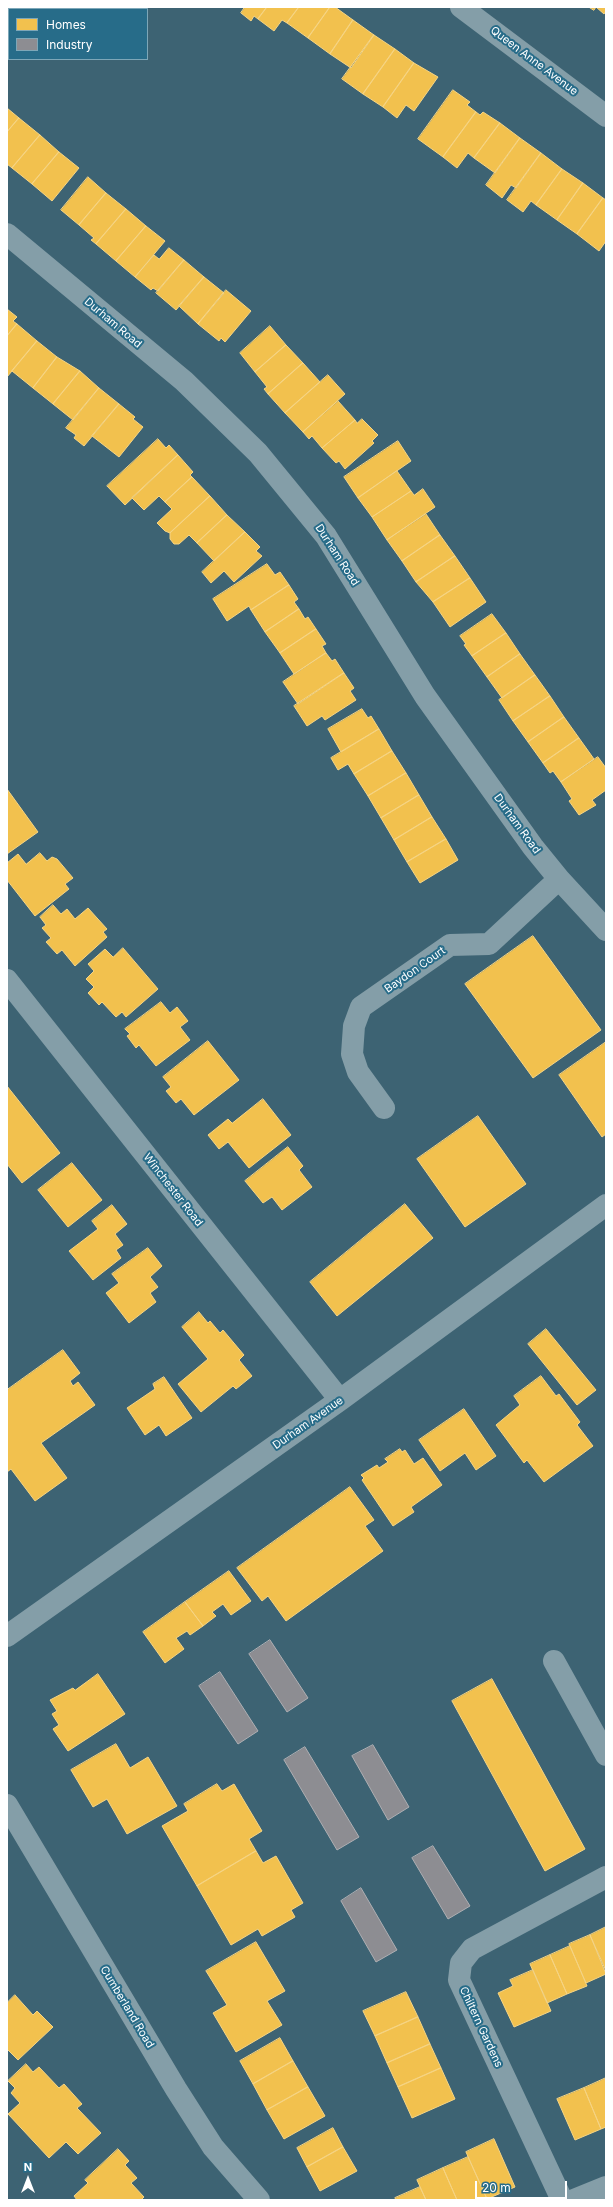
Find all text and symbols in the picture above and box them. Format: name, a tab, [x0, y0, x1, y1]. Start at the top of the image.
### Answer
legend	[8, 8, 148, 60]
text: Homes	[46, 17, 86, 32]
street label: Queen Anne Avenue	[488, 24, 580, 98]
text: Industry	[46, 37, 92, 52]
street label: Durham Road	[82, 295, 144, 351]
street label: Durham Road	[312, 522, 362, 588]
street label: Durham Road	[491, 792, 543, 856]
street label: Baydon Court	[382, 944, 448, 996]
street label: Winchester Road	[141, 1151, 205, 1229]
street label: Durham Avenue	[270, 1394, 346, 1452]
street label: Cumberland Road	[97, 1964, 157, 2050]
street label: Chiltern Gardens	[457, 1984, 505, 2070]
north arrow	[8, 2159, 48, 2199]
text: N	[24, 2160, 32, 2174]
scale bar	[477, 2173, 569, 2199]
text: 20 m	[482, 2180, 511, 2195]

